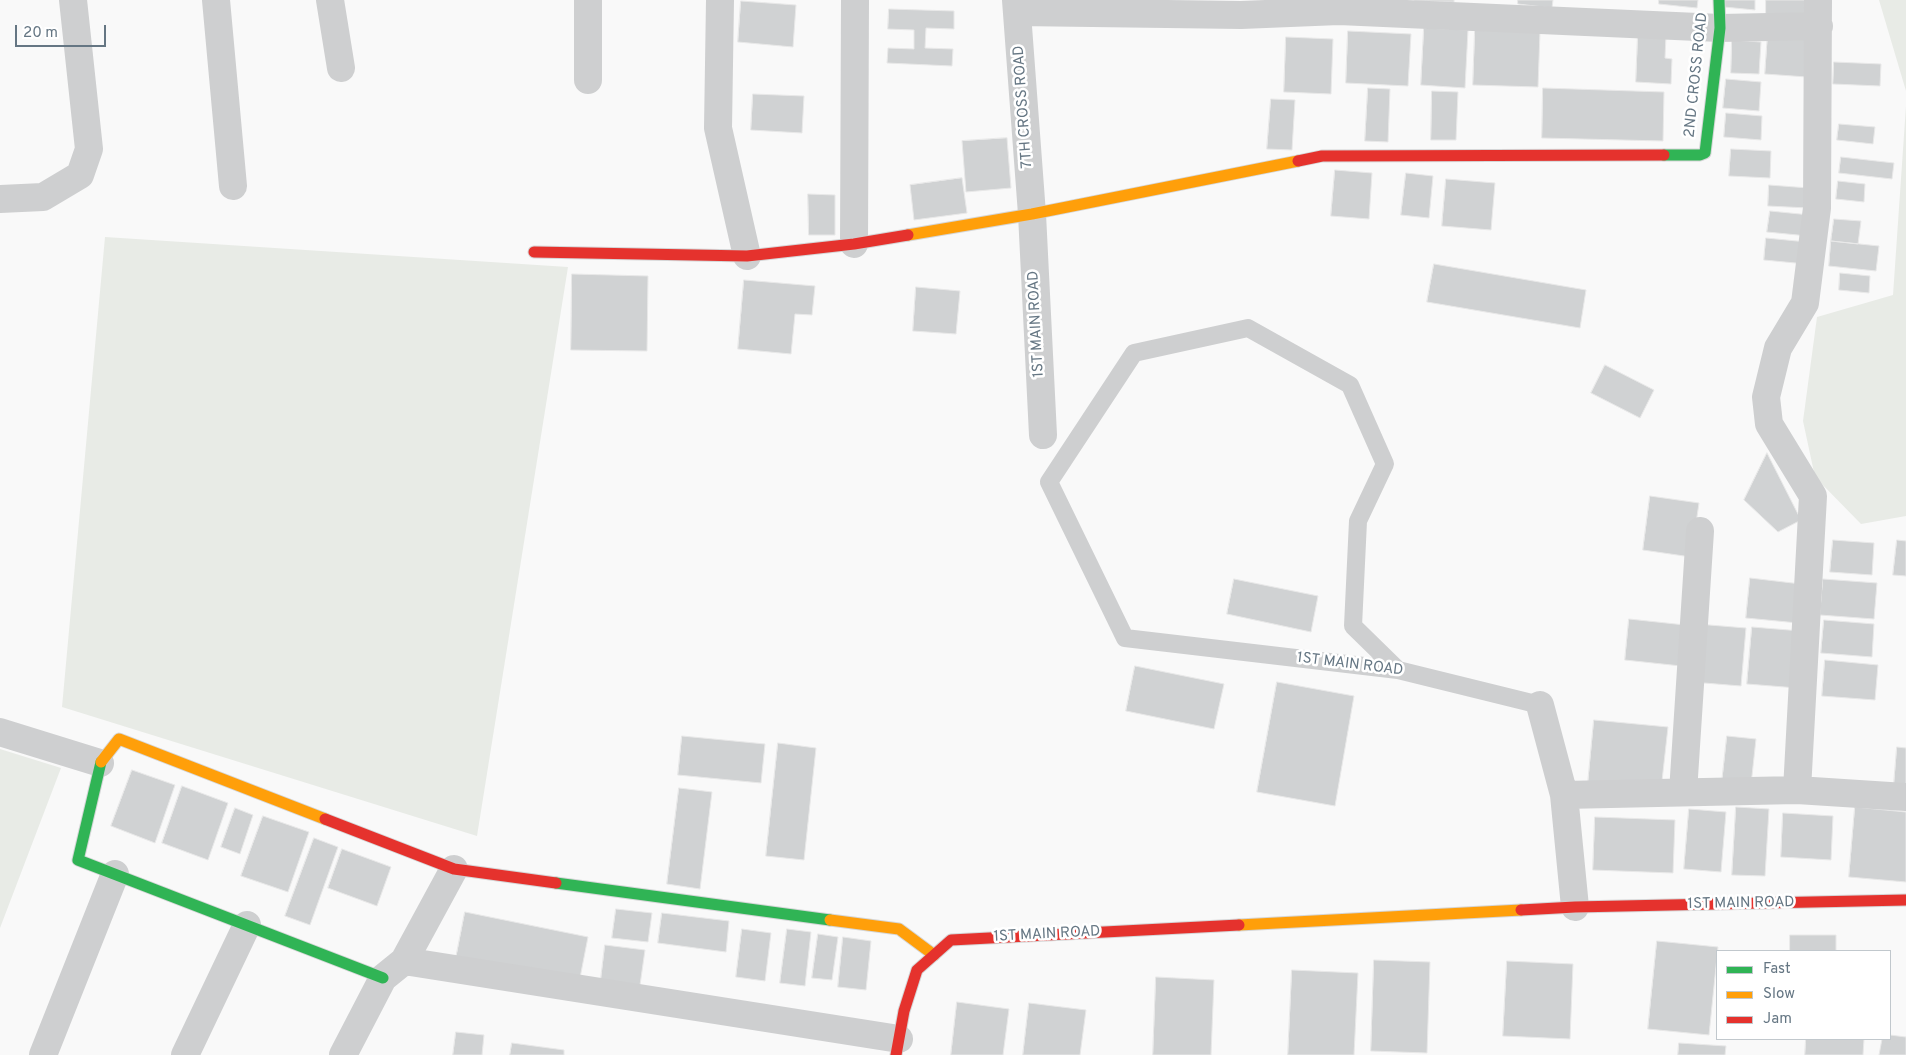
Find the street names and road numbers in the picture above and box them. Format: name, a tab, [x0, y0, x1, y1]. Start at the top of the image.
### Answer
street label: 2ND CROSS ROAD	[1681, 11, 1713, 139]
street label: 7TH CROSS ROAD	[1011, 45, 1037, 169]
street label: 1ST MAIN ROAD	[1025, 270, 1049, 378]
street label: 1ST MAIN ROAD	[1296, 650, 1404, 680]
street label: 1ST MAIN ROAD	[1687, 894, 1795, 914]
street label: 1ST MAIN ROAD	[993, 923, 1101, 947]

